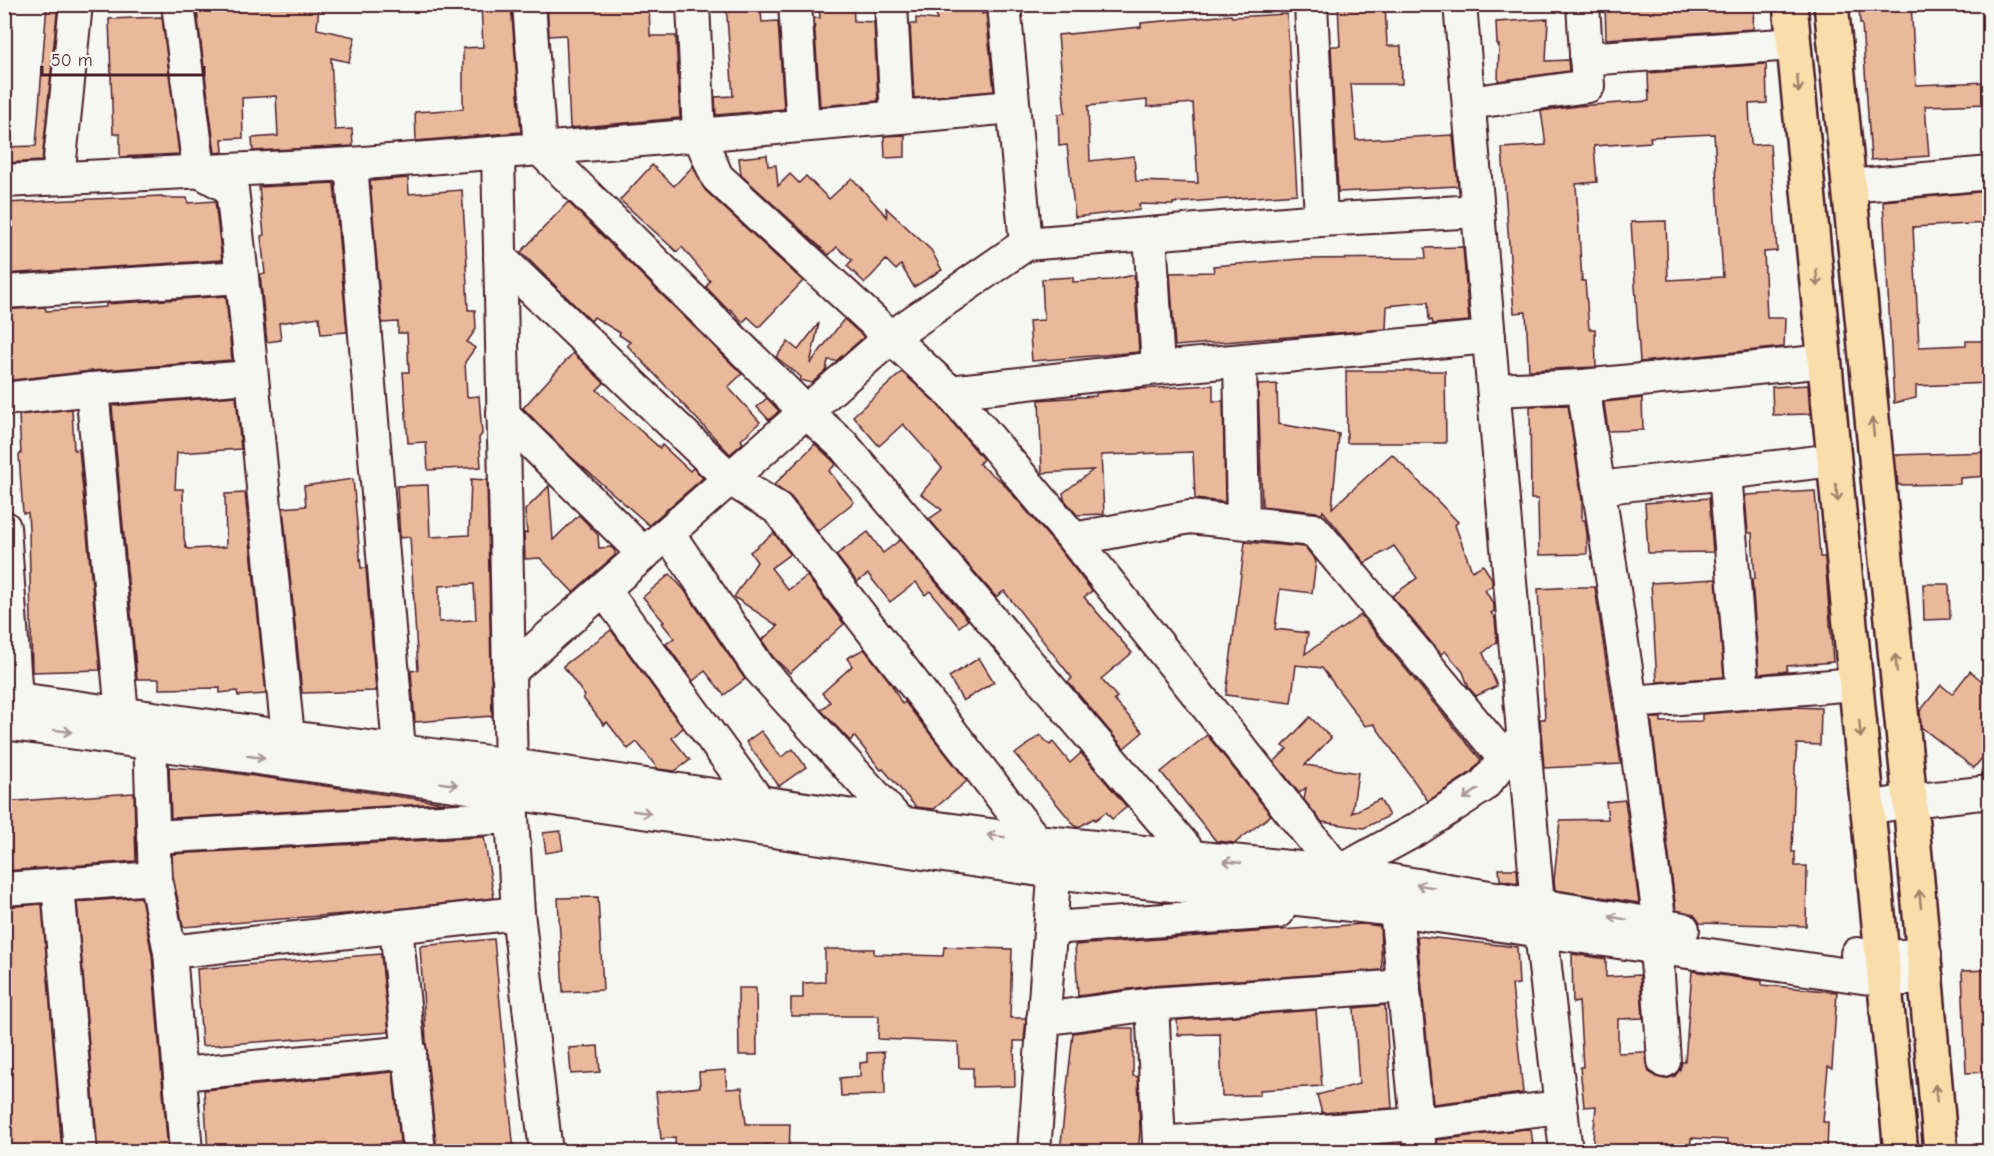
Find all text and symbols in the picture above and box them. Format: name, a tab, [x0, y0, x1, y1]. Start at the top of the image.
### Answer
scale bar	[42, 39, 204, 77]
text: 50 m	[51, 50, 93, 71]
one-way arrow	[1793, 73, 1804, 93]
one-way arrow	[1812, 267, 1823, 287]
one-way arrow	[1867, 418, 1878, 438]
one-way arrow	[1832, 482, 1843, 502]
one-way arrow	[1890, 654, 1901, 674]
one-way arrow	[1855, 718, 1866, 738]
one-way arrow	[52, 725, 72, 736]
one-way arrow	[245, 751, 265, 762]
one-way arrow	[438, 779, 458, 790]
one-way arrow	[1463, 788, 1479, 800]
one-way arrow	[631, 806, 651, 817]
one-way arrow	[987, 830, 1007, 841]
one-way arrow	[1222, 856, 1242, 867]
one-way arrow	[1416, 881, 1436, 892]
one-way arrow	[1914, 889, 1925, 909]
one-way arrow	[1608, 913, 1628, 924]
one-way arrow	[1931, 1084, 1942, 1104]

